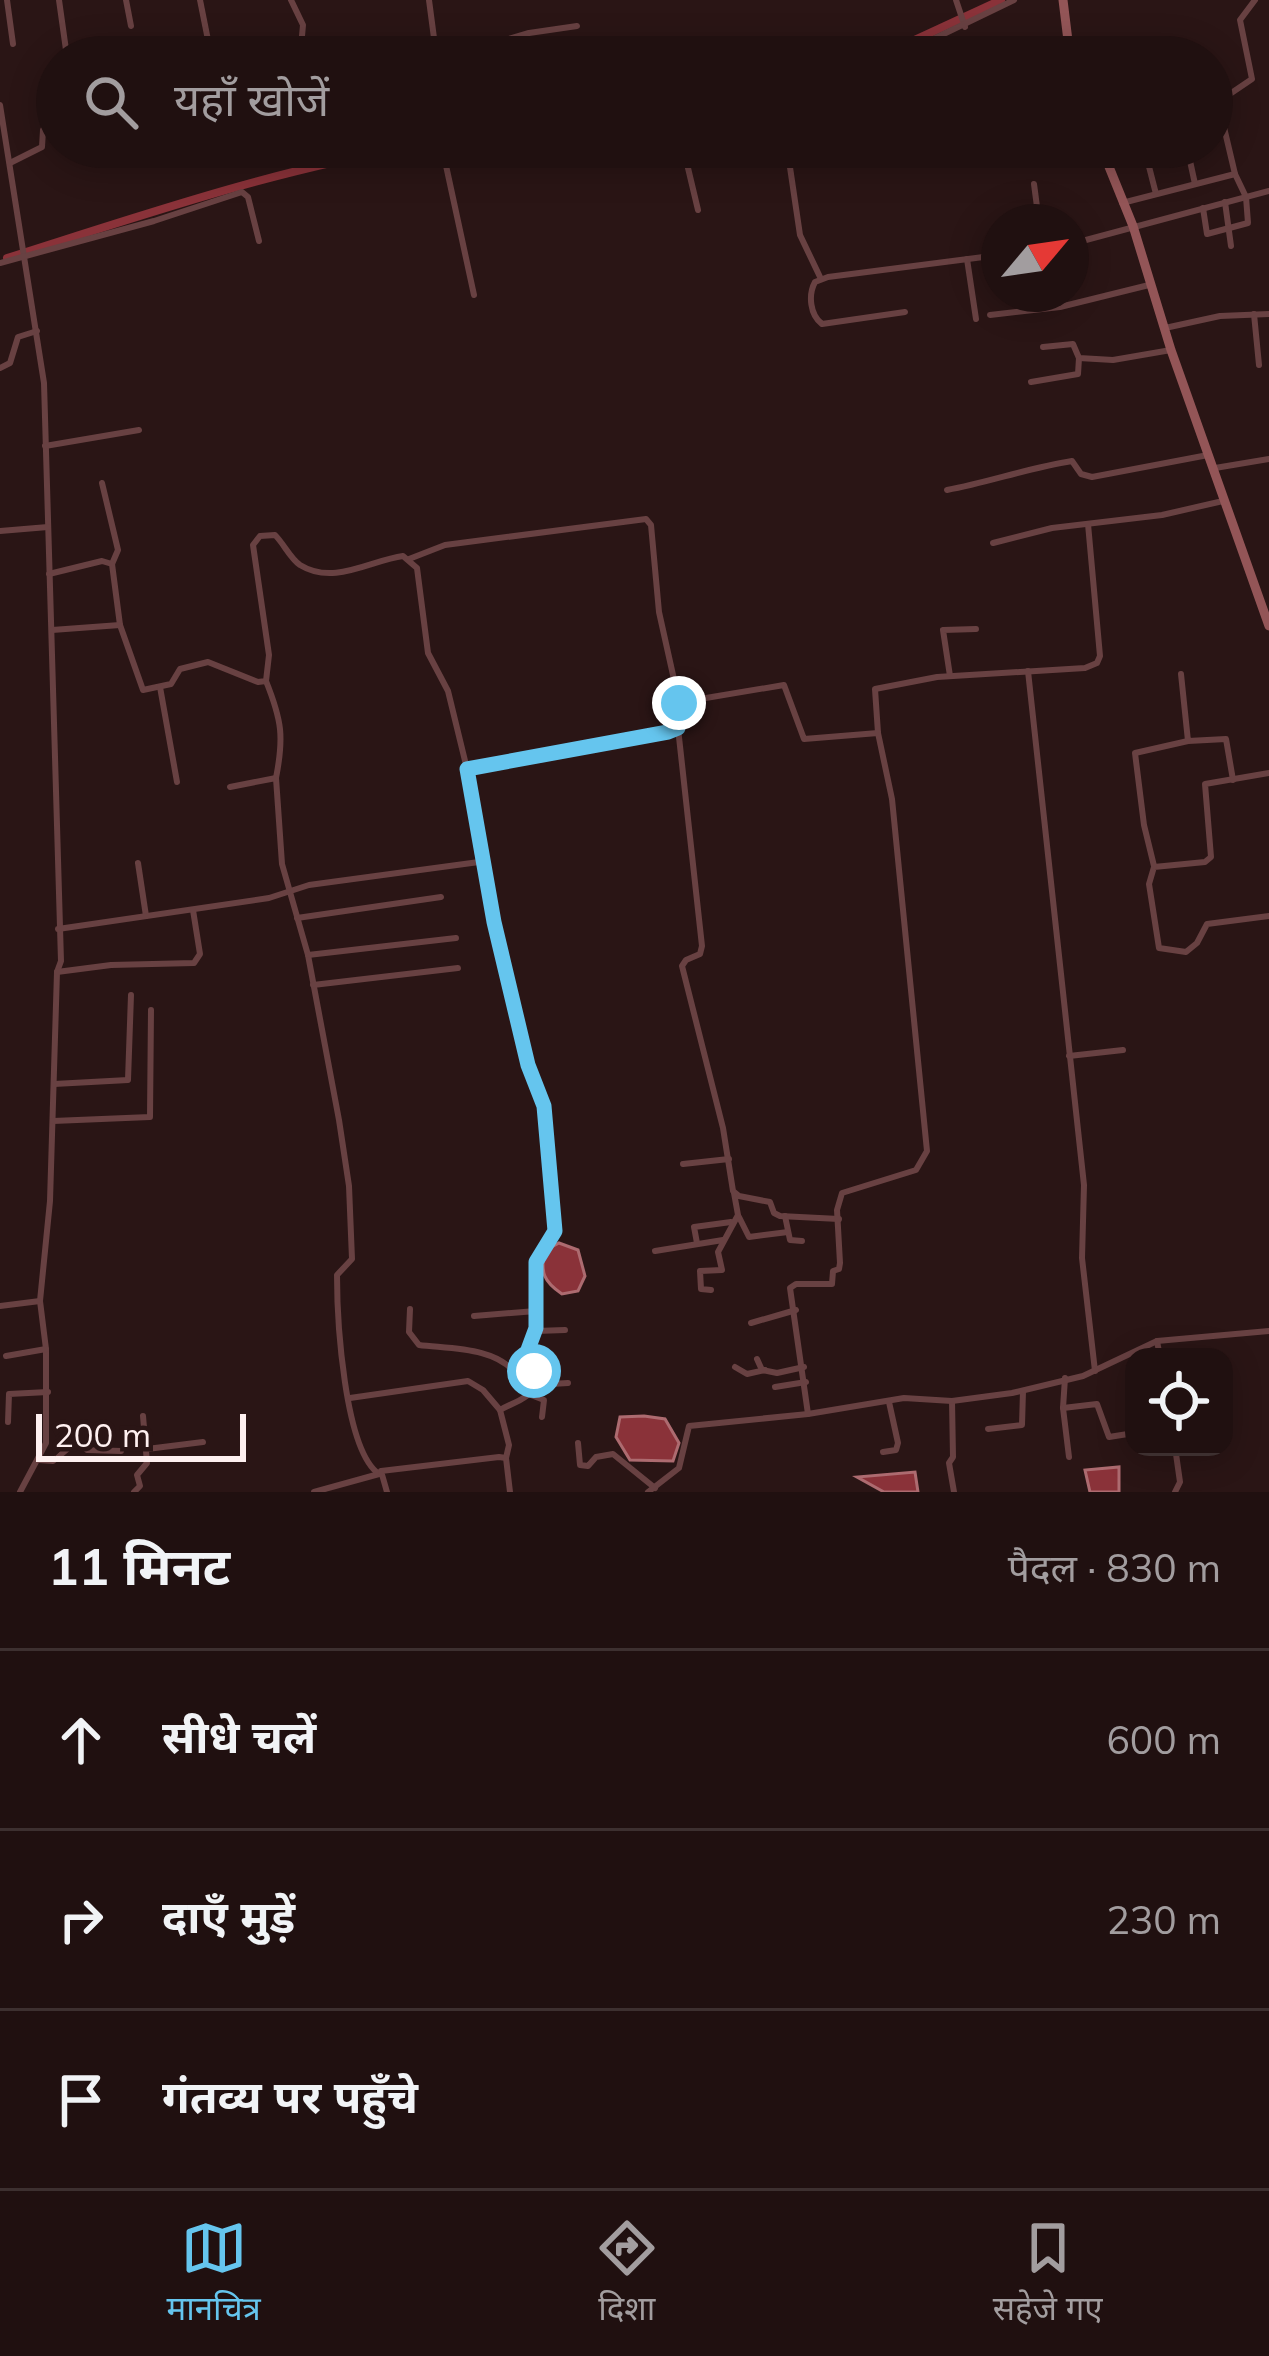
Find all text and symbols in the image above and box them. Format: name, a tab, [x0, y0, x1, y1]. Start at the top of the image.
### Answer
search box	[36, 36, 1233, 168]
icon: search	[78, 69, 144, 135]
text: यहाँ खोजें	[174, 71, 329, 127]
north arrow	[981, 204, 1089, 312]
route end	[652, 676, 706, 730]
route start	[507, 1344, 561, 1398]
map controls	[1125, 1348, 1233, 1456]
button: locate	[1125, 1348, 1233, 1456]
scale bar	[36, 1408, 246, 1461]
text: 200 m	[54, 1414, 151, 1455]
text: 11 मिनट	[48, 1534, 230, 1598]
text: पैदल · 830 m	[1008, 1543, 1221, 1592]
icon: ahead	[48, 1707, 114, 1773]
text: सीधे चलें	[162, 1708, 316, 1764]
text: 600 m	[1106, 1715, 1221, 1764]
icon: right	[48, 1887, 114, 1953]
text: दाएँ मुड़ें	[162, 1888, 295, 1944]
text: 230 m	[1106, 1895, 1221, 1944]
icon: arrive	[48, 2067, 114, 2133]
text: गंतव्य पर पहुँचे	[162, 2068, 418, 2124]
tab: मानचित्र	[166, 2215, 261, 2333]
tab: दिशा	[594, 2215, 660, 2333]
tab: सहेजे गए	[993, 2215, 1103, 2333]

